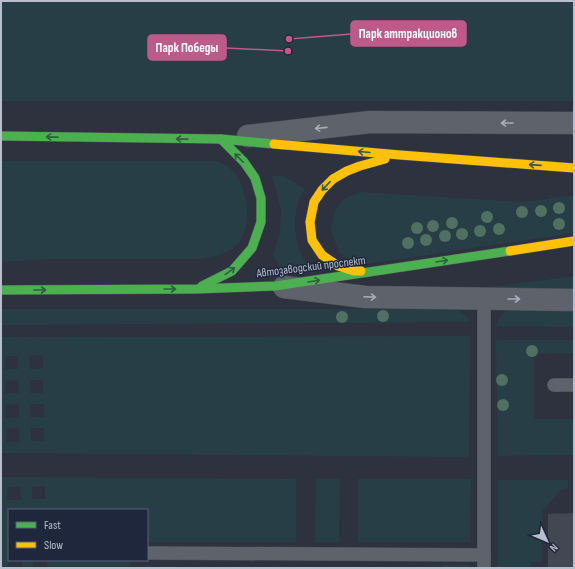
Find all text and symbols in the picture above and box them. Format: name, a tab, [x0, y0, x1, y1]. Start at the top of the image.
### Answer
callout: Парк аттракционов	[351, 21, 466, 46]
text: Парк аттракционов	[359, 26, 458, 42]
callout: Парк Победы	[148, 35, 226, 60]
text: Парк Победы	[156, 40, 218, 56]
one-way arrow	[501, 119, 514, 127]
one-way arrow	[315, 124, 328, 132]
one-way arrow	[46, 133, 59, 141]
one-way arrow	[176, 135, 189, 143]
one-way arrow	[358, 148, 371, 156]
one-way arrow	[234, 153, 244, 163]
one-way arrow	[529, 162, 542, 169]
one-way arrow	[321, 181, 331, 191]
street label: Автозаводский проспект	[255, 253, 367, 281]
one-way arrow	[436, 257, 449, 265]
one-way arrow	[225, 267, 236, 275]
one-way arrow	[307, 276, 320, 284]
one-way arrow	[163, 285, 176, 293]
one-way arrow	[33, 286, 46, 294]
one-way arrow	[363, 293, 376, 301]
one-way arrow	[507, 295, 520, 303]
legend	[8, 509, 148, 561]
text: Fast	[44, 518, 61, 533]
north arrow	[527, 521, 567, 561]
text: Slow	[44, 538, 63, 553]
text: N	[547, 541, 561, 554]

